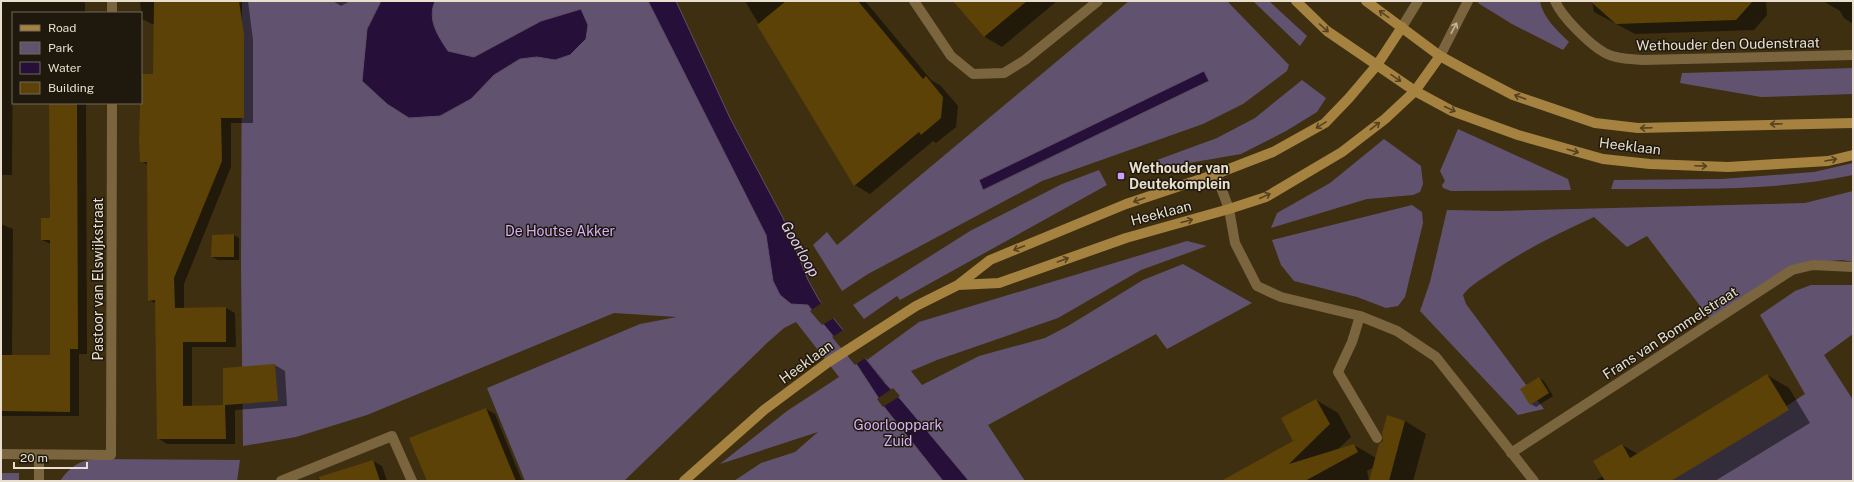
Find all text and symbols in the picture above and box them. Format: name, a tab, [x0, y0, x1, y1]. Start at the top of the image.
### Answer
one-way arrow	[1379, 10, 1390, 18]
legend	[12, 12, 142, 104]
text: Road	[48, 21, 76, 35]
one-way arrow	[1319, 23, 1329, 32]
one-way arrow	[1451, 23, 1459, 35]
street label: Wethouder den Oudenstraat	[1636, 34, 1820, 54]
text: Park	[48, 41, 74, 55]
text: Water	[48, 61, 82, 75]
one-way arrow	[1390, 74, 1401, 82]
text: Building	[48, 81, 94, 95]
one-way arrow	[1515, 93, 1527, 101]
one-way arrow	[1444, 106, 1456, 113]
one-way arrow	[1315, 121, 1327, 129]
one-way arrow	[1770, 121, 1783, 128]
one-way arrow	[1369, 122, 1380, 131]
one-way arrow	[1640, 124, 1653, 132]
street label: Heeklaan	[1598, 134, 1662, 158]
one-way arrow	[1566, 147, 1579, 155]
one-way arrow	[1824, 156, 1837, 164]
place label: Wethouder van Deutekomplein	[1129, 160, 1230, 192]
one-way arrow	[1694, 162, 1707, 170]
marker: Wethouder van Deutekomplein	[1116, 171, 1126, 181]
one-way arrow	[1259, 192, 1271, 199]
one-way arrow	[1134, 196, 1146, 204]
street label: Pastoor van Elswijkstraat	[90, 197, 106, 361]
street label: Heeklaan	[1129, 197, 1193, 229]
one-way arrow	[1180, 217, 1193, 224]
water label: Goorloop	[778, 218, 823, 280]
park label: De Houtse Akker	[505, 223, 615, 239]
one-way arrow	[1013, 245, 1025, 253]
one-way arrow	[1056, 256, 1068, 264]
street label: Frans van Bommelstraat	[1600, 283, 1740, 383]
street label: Heeklaan	[776, 337, 836, 387]
park label: Goorlooppark Zuid	[854, 417, 943, 449]
scale bar	[14, 444, 87, 470]
text: 20 m	[20, 451, 48, 465]

